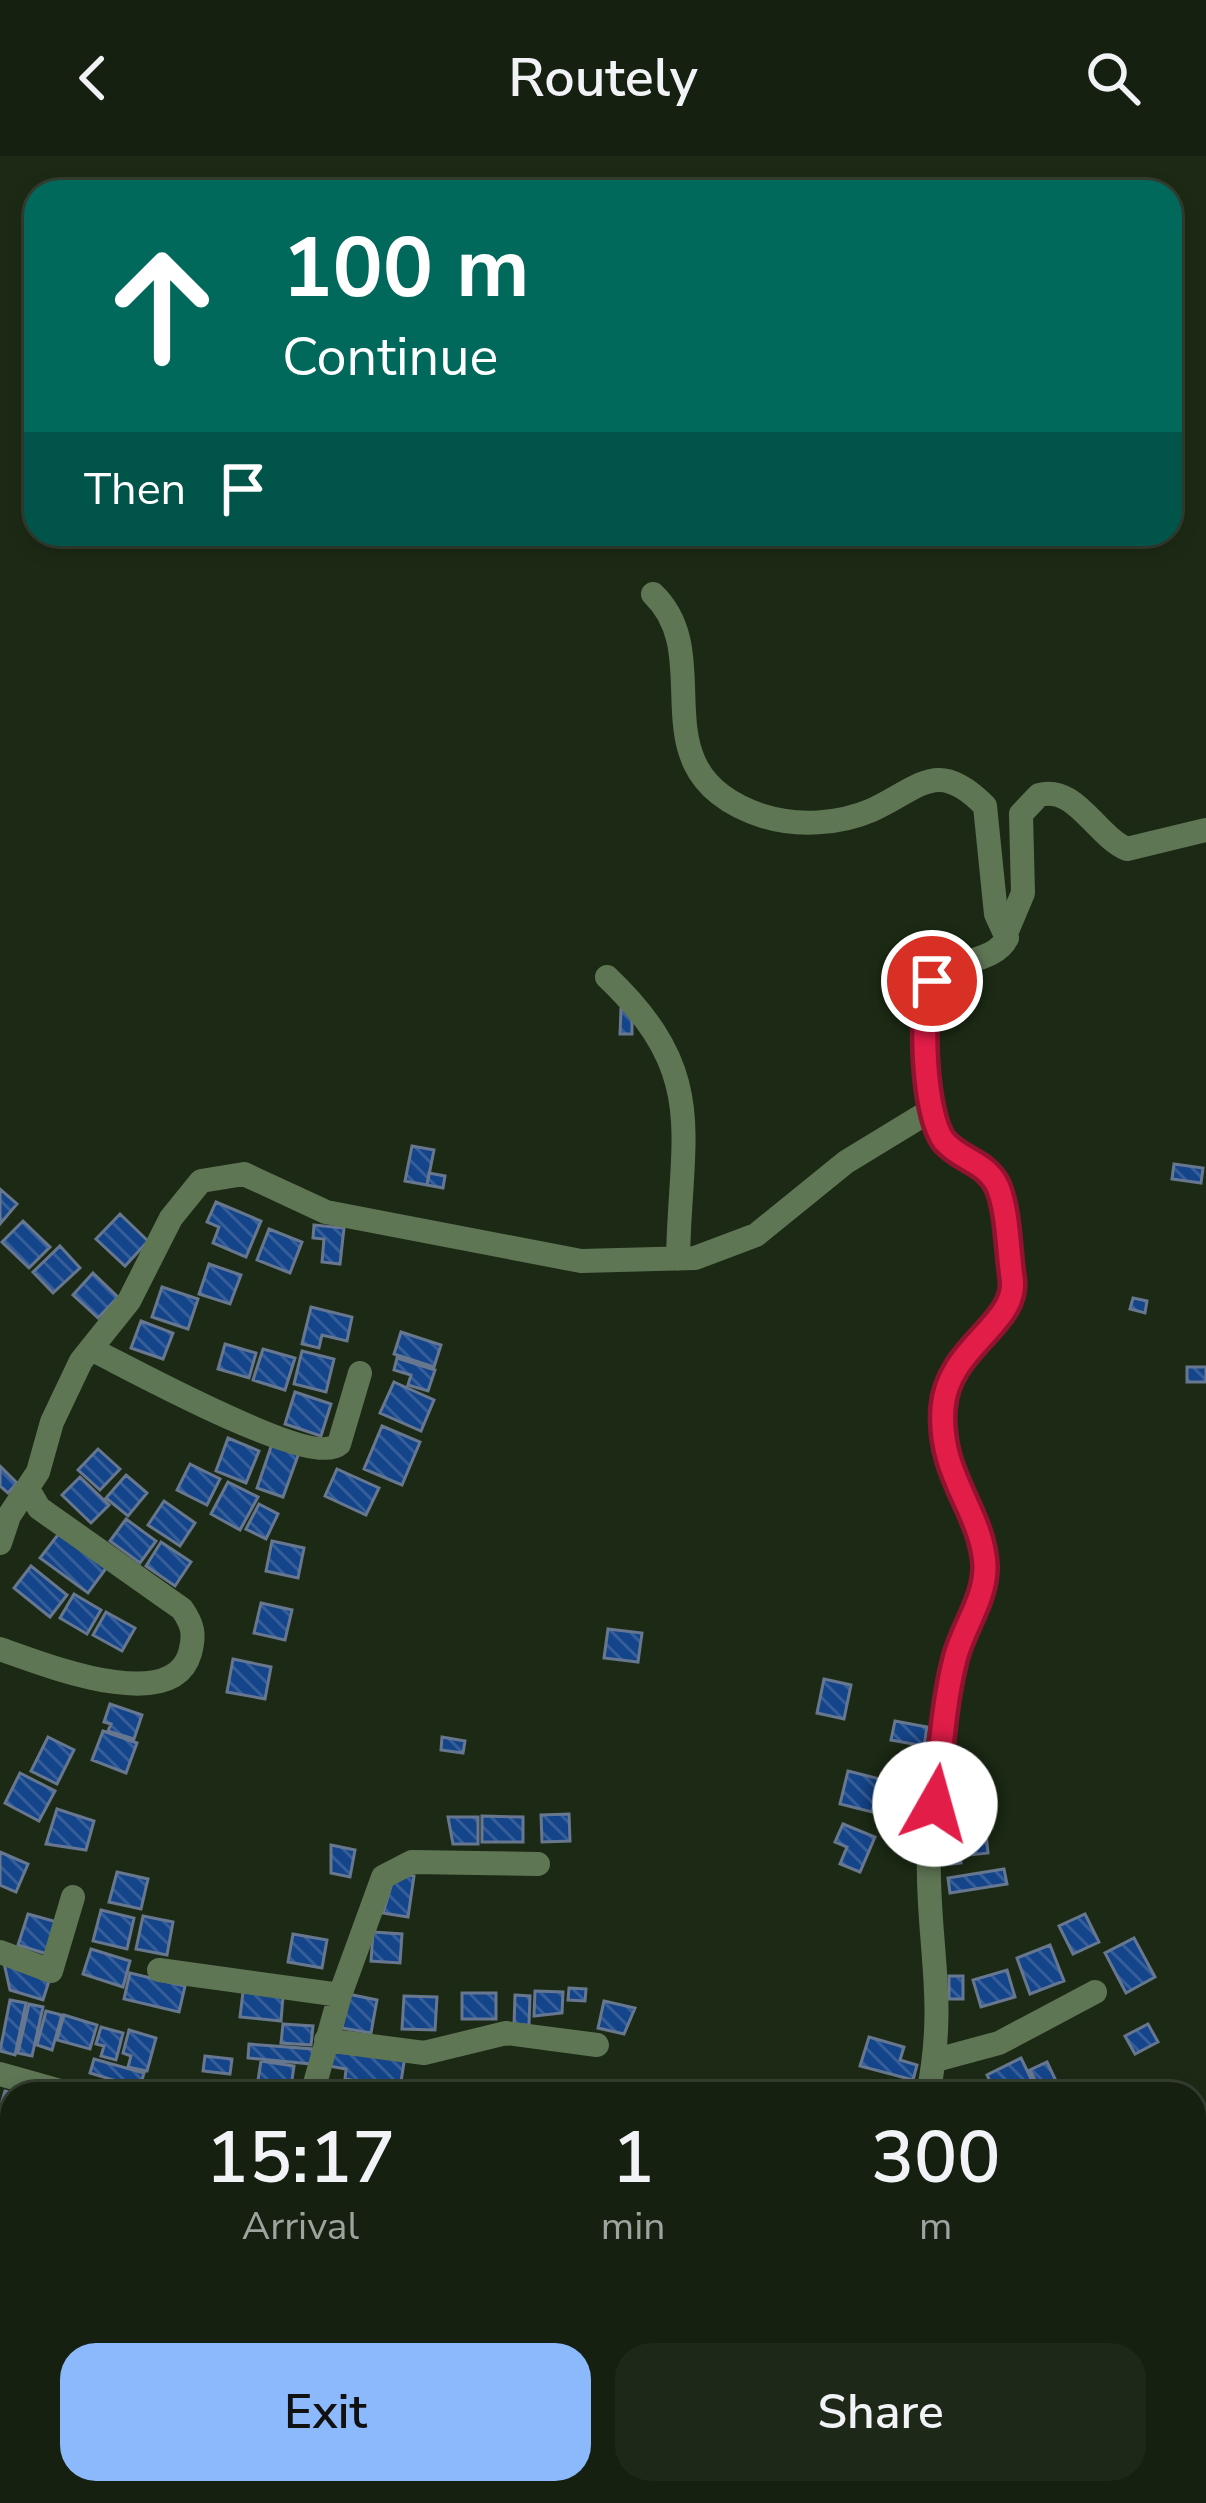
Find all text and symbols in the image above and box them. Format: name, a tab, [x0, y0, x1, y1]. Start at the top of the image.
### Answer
text: Routely	[508, 41, 698, 115]
icon: back	[60, 45, 126, 111]
icon: search	[1080, 45, 1146, 111]
text: 100 m	[282, 211, 530, 326]
icon: ahead	[84, 228, 240, 384]
text: Continue	[282, 320, 498, 394]
icon: arrive	[210, 456, 276, 522]
text: Then	[84, 459, 186, 520]
pin	[881, 930, 983, 1032]
icon: arrive	[899, 948, 965, 1014]
position arrow	[872, 1741, 998, 1867]
text: 15:17	[205, 2109, 395, 2207]
text: 1	[612, 2109, 655, 2207]
text: 300	[871, 2109, 1000, 2207]
text: Arrival	[242, 2200, 359, 2253]
text: min	[601, 2200, 665, 2253]
text: m	[919, 2200, 952, 2253]
button: Exit	[60, 2343, 591, 2481]
button: Share	[615, 2343, 1146, 2481]

